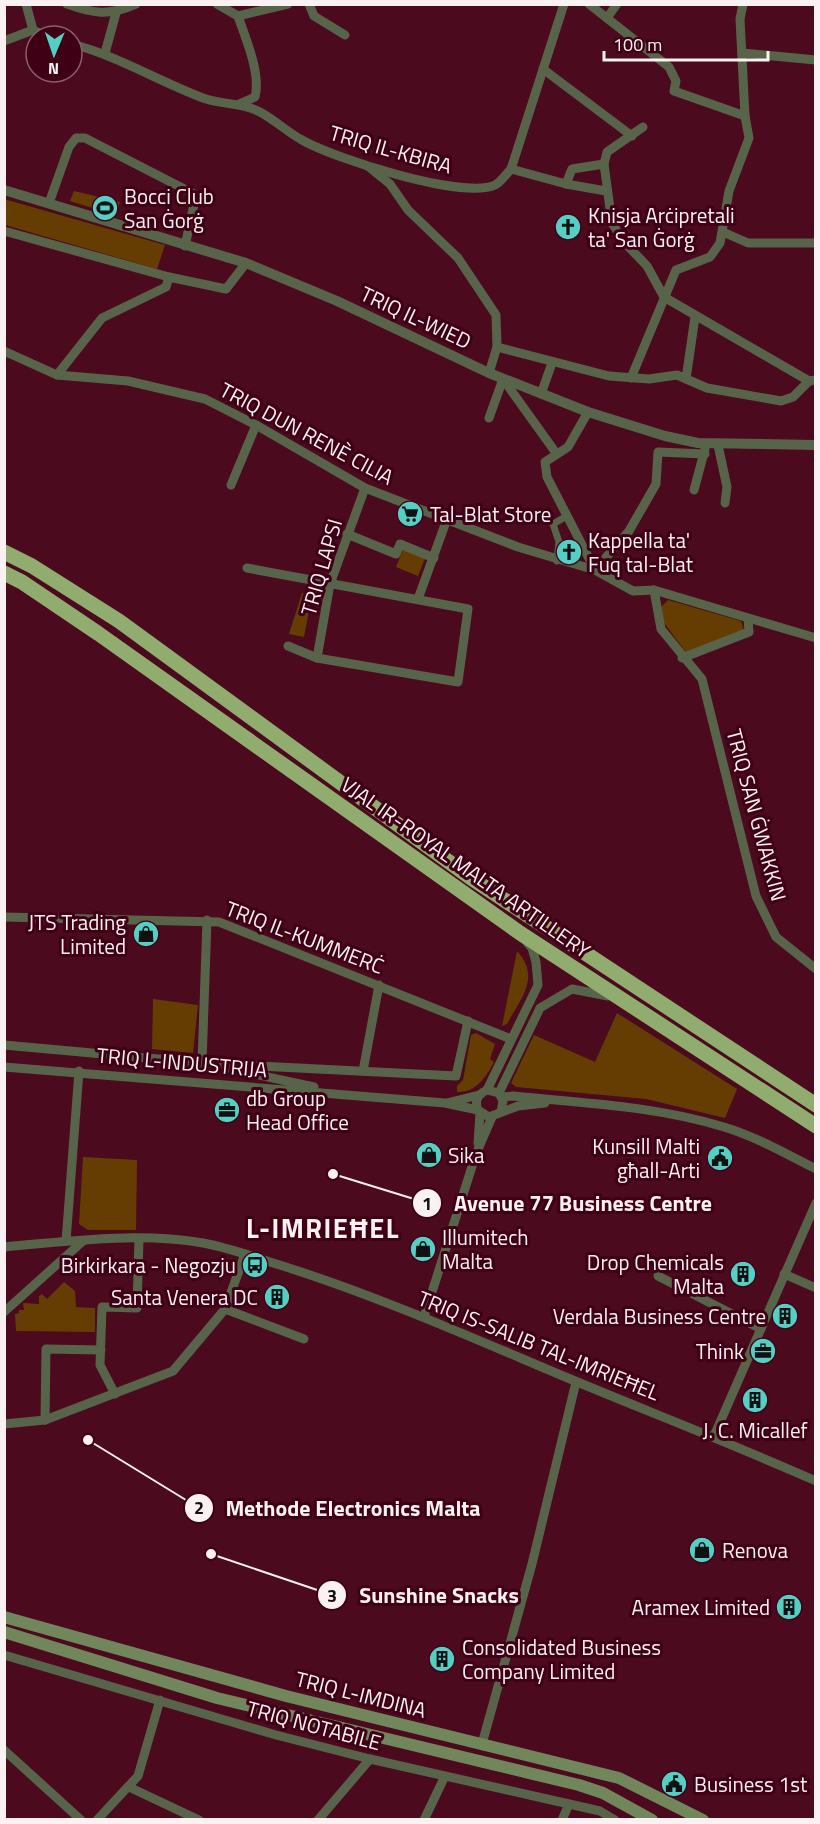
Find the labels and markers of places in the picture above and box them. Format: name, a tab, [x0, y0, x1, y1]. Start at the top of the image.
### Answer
place label: Bocci Club San Ġorġ	[124, 180, 214, 236]
sports icon: Bocci Club San Ġorġ	[90, 193, 120, 223]
place label: Knisja Arċipretali ta' San Ġorġ	[588, 199, 735, 255]
church icon: Knisja Arċipretali ta' San Ġorġ	[553, 212, 583, 242]
place label: Tal-Blat Store	[430, 498, 551, 530]
supermarket icon: Tal-Blat Store	[395, 499, 425, 529]
place label: Kappella ta' Fuq tal-Blat	[588, 524, 694, 580]
church icon: Kappella ta' Fuq tal-Blat	[554, 537, 584, 567]
place label: JTS Trading Limited	[28, 906, 126, 962]
shop icon: JTS Trading Limited	[131, 919, 161, 949]
place label: db Group Head Office	[246, 1082, 349, 1138]
office icon: db Group Head Office	[212, 1095, 242, 1125]
place label: Kunsill Malti għall-Arti	[592, 1130, 700, 1186]
place label: Sika	[448, 1139, 485, 1171]
shop icon: Sika	[414, 1140, 444, 1170]
public building icon: Kunsill Malti għall-Arti	[705, 1143, 735, 1173]
callout: Avenue 77 Business Centre	[412, 1183, 724, 1223]
place label: Illumitech Malta	[442, 1221, 529, 1277]
shop icon: Illumitech Malta	[408, 1234, 438, 1264]
place label: Drop Chemicals Malta	[587, 1246, 724, 1302]
place label: Birkirkara - Negozju	[61, 1249, 236, 1281]
bus stop icon: Birkirkara - Negozju	[240, 1250, 270, 1280]
building icon: Drop Chemicals Malta	[728, 1259, 758, 1289]
place label: Santa Venera DC	[111, 1281, 258, 1313]
building icon: Santa Venera DC	[262, 1282, 292, 1312]
place label: Verdala Business Centre	[553, 1300, 766, 1332]
building icon: Verdala Business Centre	[770, 1301, 800, 1331]
place label: Think	[696, 1335, 744, 1367]
office icon: Think	[748, 1336, 778, 1366]
building icon: J. C. Micallef	[740, 1385, 770, 1415]
place label: J. C. Micallef	[703, 1414, 808, 1446]
callout: Methode Electronics Malta	[184, 1488, 493, 1528]
place label: Renova	[722, 1534, 788, 1566]
shop icon: Renova	[687, 1535, 717, 1565]
callout: Sunshine Snacks	[317, 1575, 531, 1615]
place label: Aramex Limited	[632, 1591, 770, 1623]
building icon: Aramex Limited	[774, 1592, 804, 1622]
place label: Consolidated Business Company Limited	[462, 1631, 661, 1687]
building icon: Consolidated Business Company Limited	[427, 1644, 457, 1674]
place label: Business 1st	[694, 1768, 808, 1800]
public building icon: Business 1st	[659, 1769, 689, 1799]

